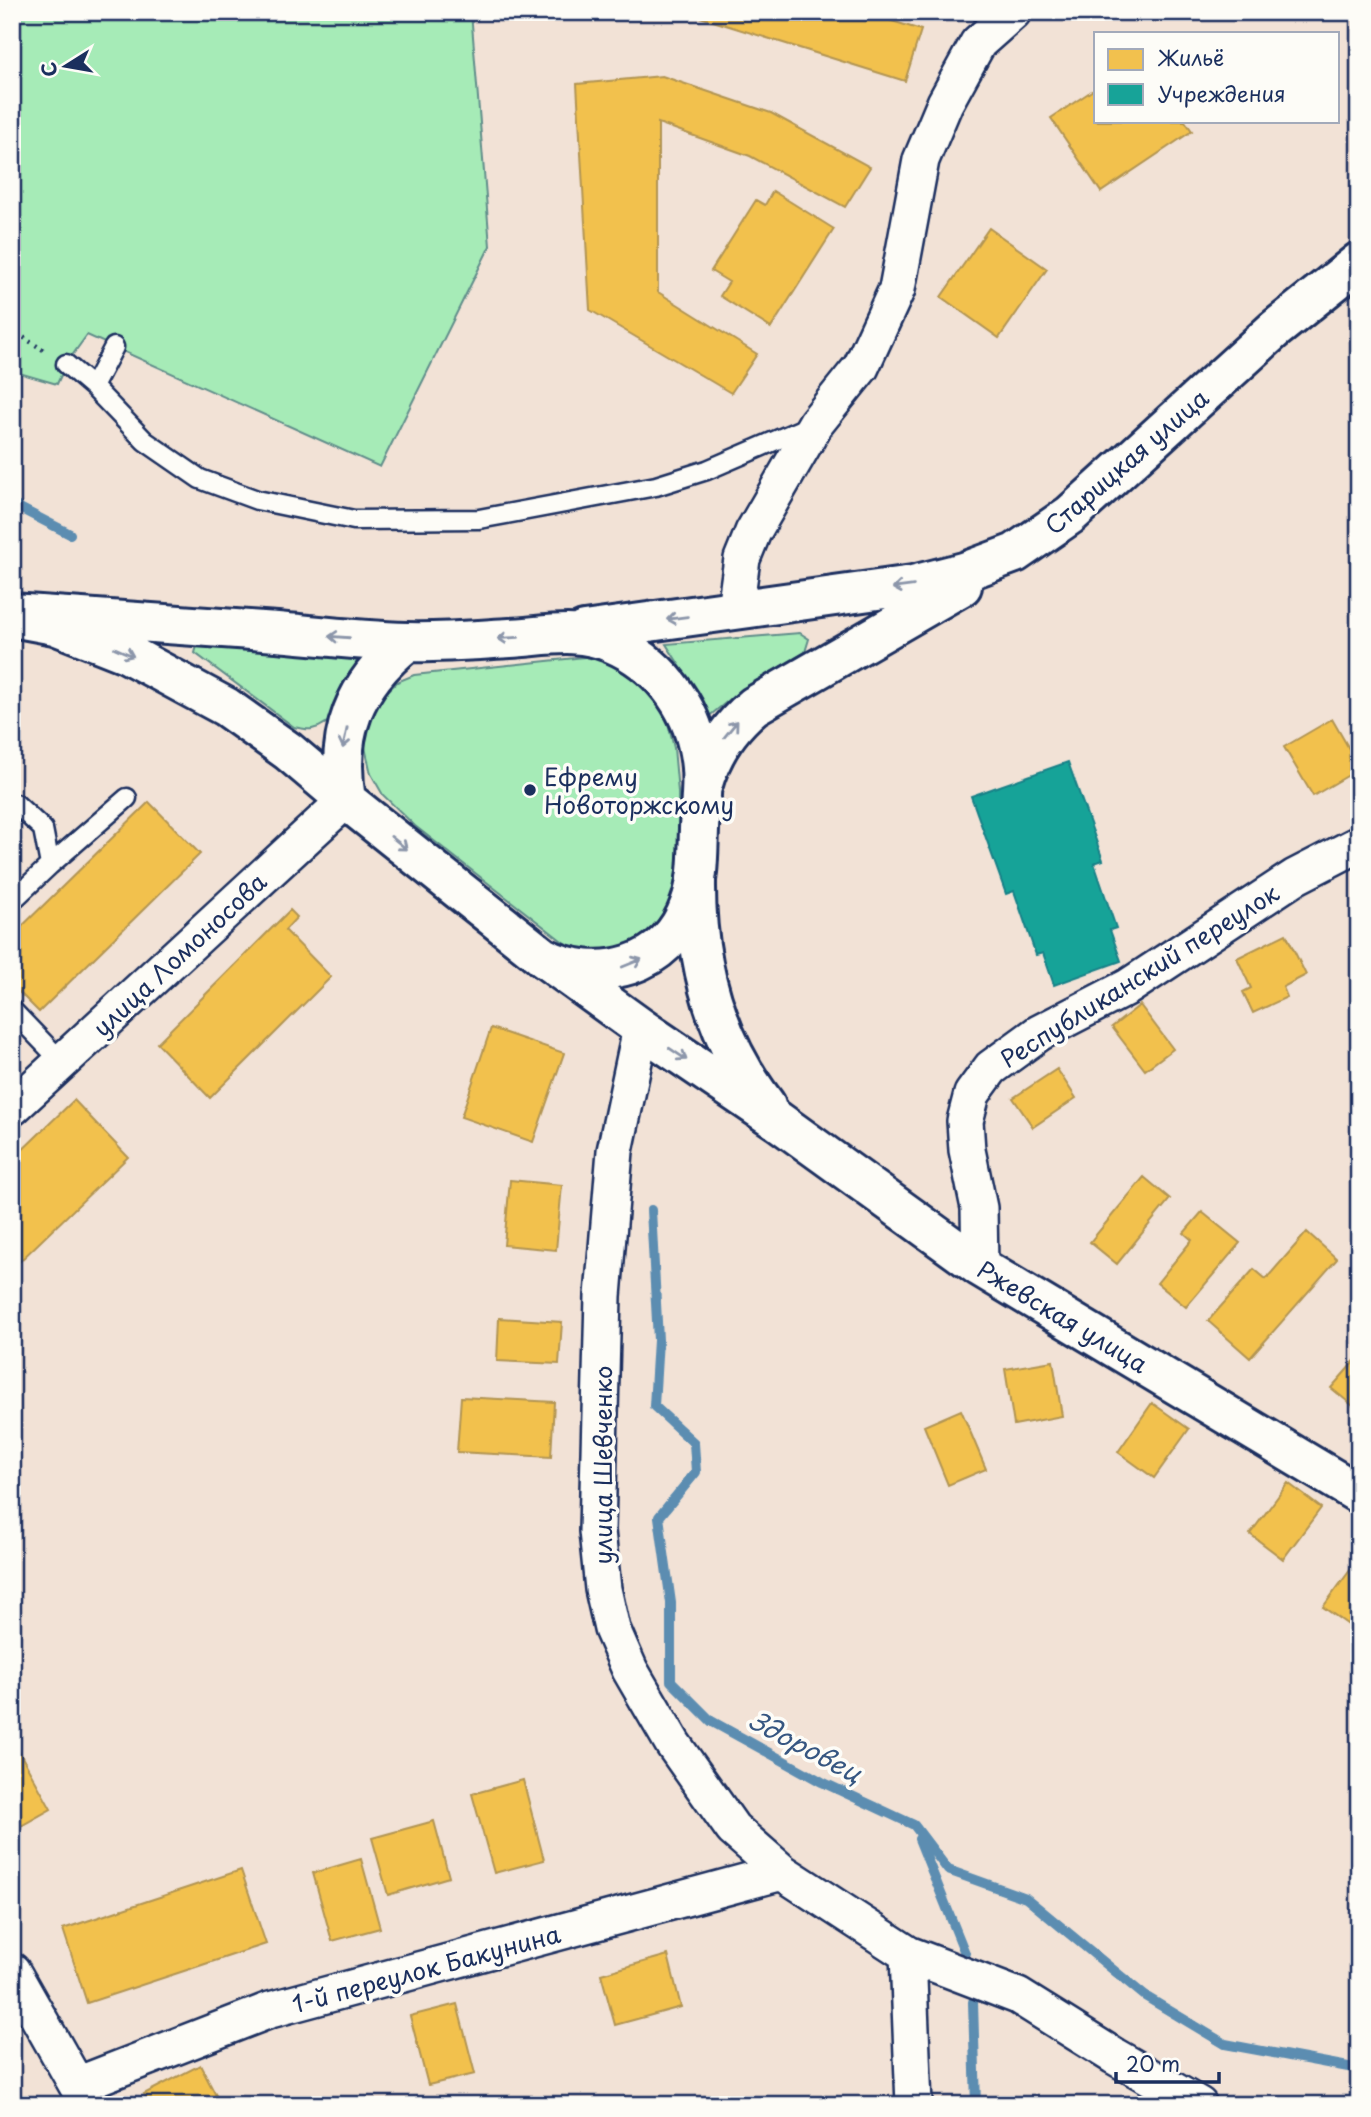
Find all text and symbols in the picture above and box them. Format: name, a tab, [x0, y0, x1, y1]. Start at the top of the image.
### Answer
north arrow	[32, 32, 102, 102]
legend	[1094, 32, 1340, 122]
text: Жильё	[1157, 41, 1224, 73]
text: С	[33, 60, 63, 79]
text: Учреждения	[1158, 77, 1286, 109]
street label: Старицкая улица	[1036, 380, 1216, 542]
one-way arrow	[892, 580, 915, 593]
one-way arrow	[667, 611, 689, 624]
one-way arrow	[328, 630, 351, 643]
one-way arrow	[497, 632, 520, 645]
one-way arrow	[112, 646, 134, 659]
one-way arrow	[724, 720, 739, 738]
one-way arrow	[338, 726, 352, 749]
place label: Ефрему Новоторжскому	[544, 758, 734, 822]
marker: Ефрему Новоторжскому	[522, 782, 538, 798]
one-way arrow	[390, 835, 408, 850]
street label: улица Ломоносова	[84, 864, 274, 1044]
street label: Республиканский переулок	[993, 874, 1286, 1076]
one-way arrow	[621, 956, 642, 969]
one-way arrow	[668, 1046, 687, 1061]
street label: Ржевская улица	[971, 1251, 1155, 1381]
street label: улица Шевченко	[584, 1365, 620, 1565]
water label: Здоровец	[743, 1700, 870, 1792]
street label: 1-й переулок Бакунина	[288, 1915, 564, 2021]
scale bar	[1116, 2040, 1219, 2084]
text: 20 m	[1126, 2047, 1180, 2079]

